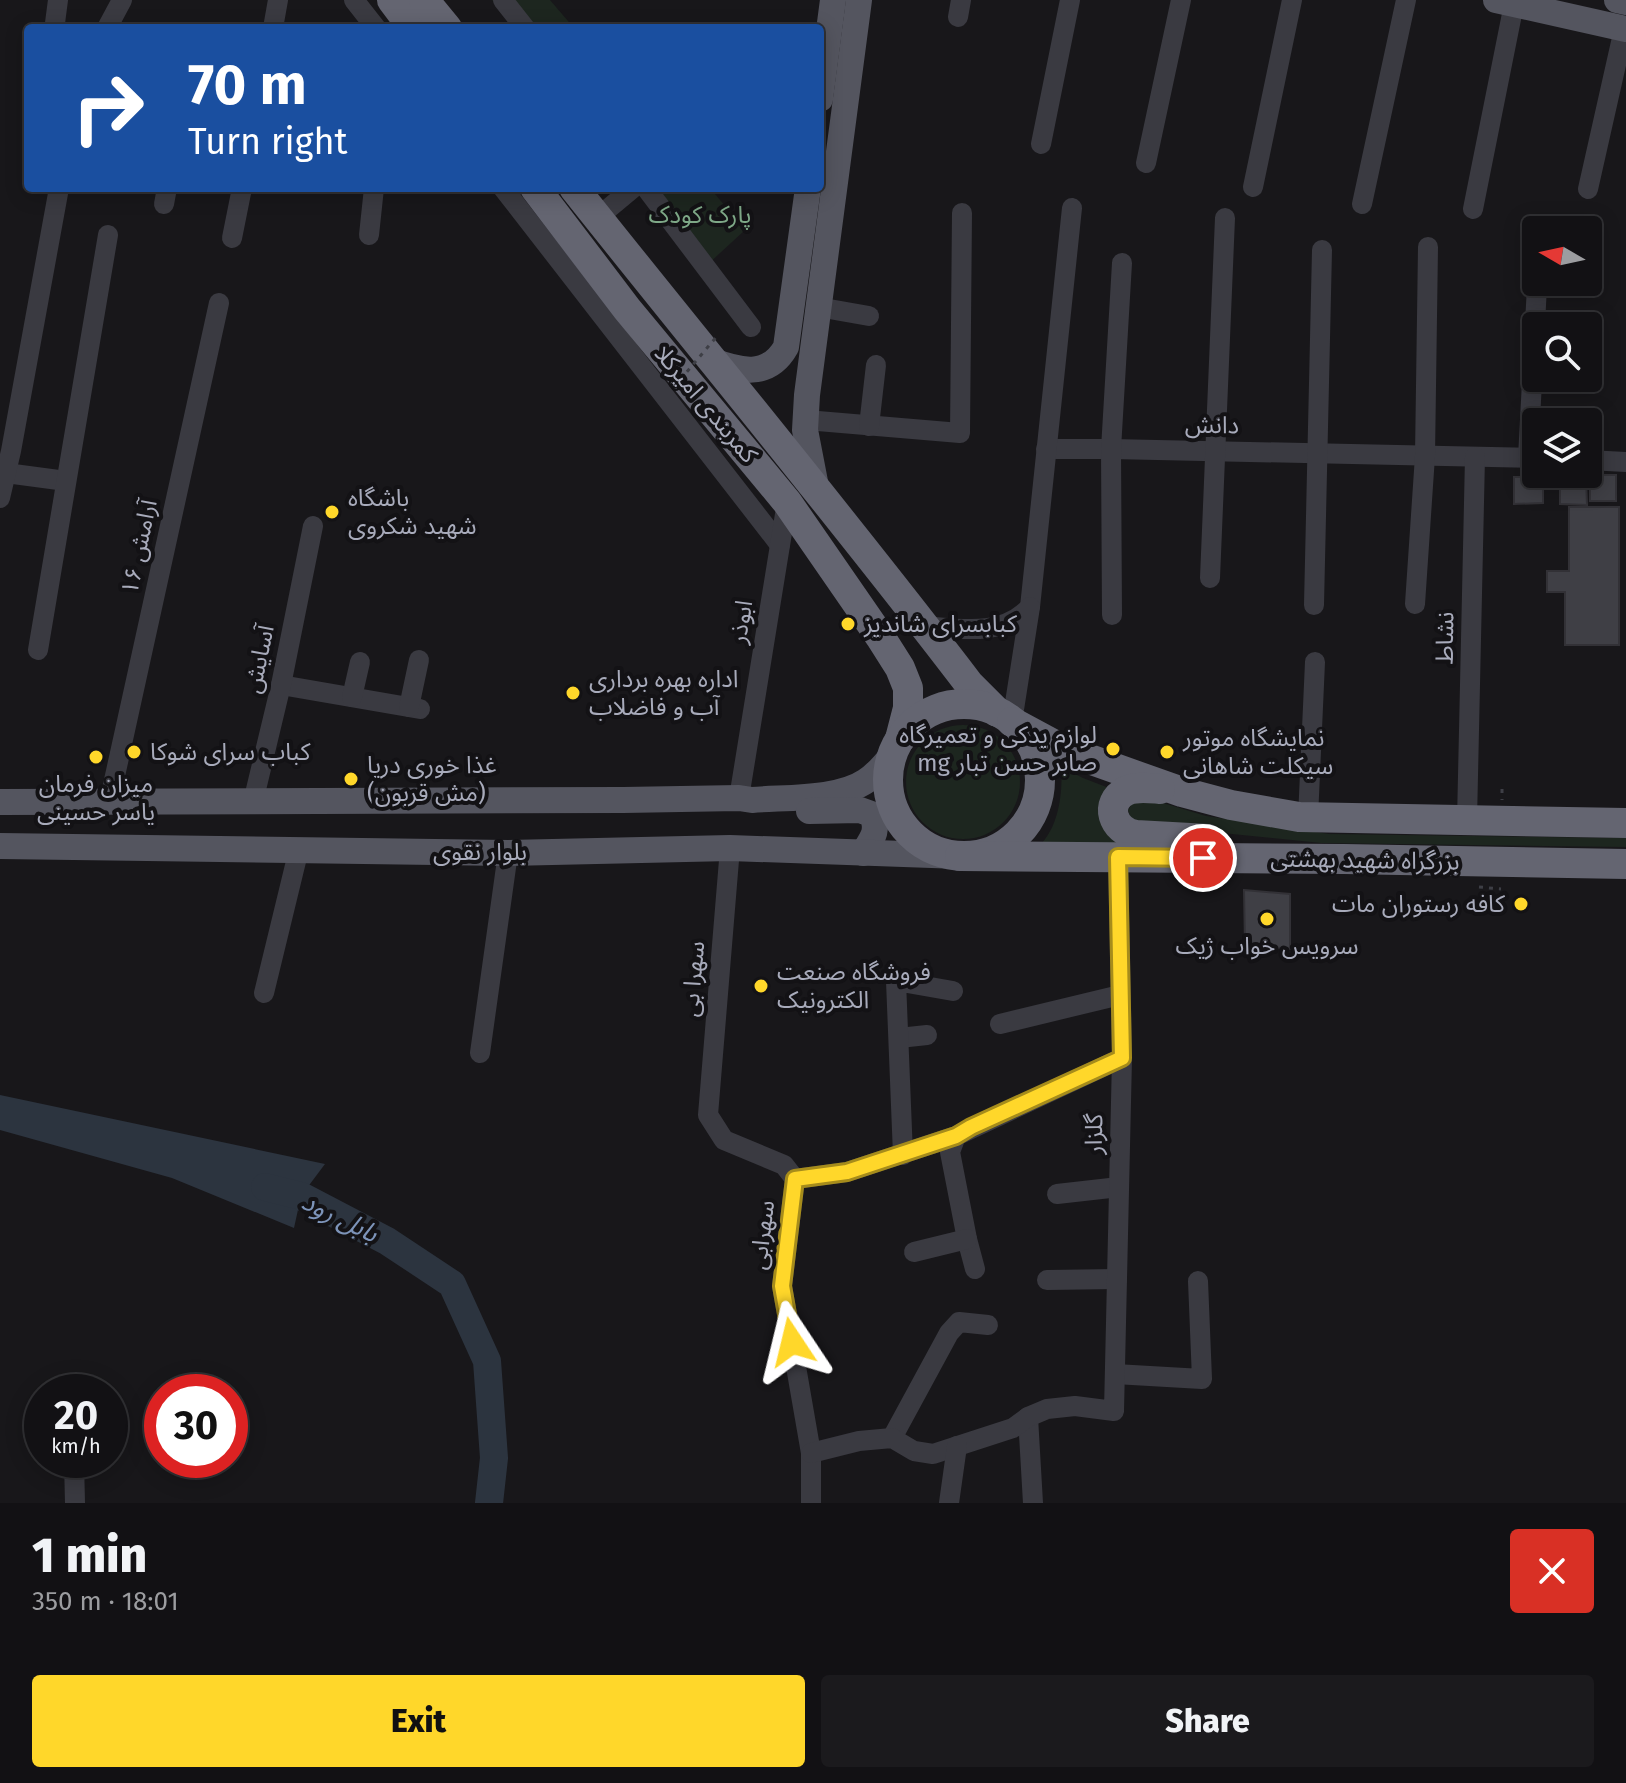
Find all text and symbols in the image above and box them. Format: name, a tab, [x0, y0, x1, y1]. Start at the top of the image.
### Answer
text: 70 m	[188, 52, 307, 119]
icon: right	[56, 56, 160, 160]
text: Turn right	[188, 120, 348, 164]
park label: پارک کودک	[648, 201, 752, 230]
north arrow	[1522, 216, 1602, 296]
map controls	[1522, 216, 1602, 488]
button: search	[1522, 312, 1602, 392]
street label: کمربندی امیرکلا	[649, 340, 764, 469]
button: layers	[1522, 408, 1602, 488]
street label: دانش	[1185, 411, 1239, 439]
place label: باشگاه شهید شکروی	[348, 484, 477, 540]
street label: آرامش ۱۶	[115, 496, 163, 597]
marker: باشگاه شهید شکروی	[323, 503, 341, 521]
street label: ابوذر	[724, 598, 758, 647]
place label: کبابسرای شاندیز	[863, 610, 1018, 638]
street label: نشاط	[1431, 611, 1459, 665]
marker: کبابسرای شاندیز	[839, 615, 857, 633]
street label: آسایش	[238, 621, 280, 696]
place label: اداره بهره برداری آب و فاضلاب	[589, 665, 739, 721]
marker: اداره بهره برداری آب و فاضلاب	[564, 684, 582, 702]
place label: لوازم یدکی و تعمیرگاه mg صابر حسن تبار	[899, 721, 1097, 777]
place label: نمایشگاه موتور سیکلت شاهانی	[1182, 724, 1333, 780]
place label: کباب سرای شوکا	[150, 738, 311, 766]
marker: لوازم یدکی و تعمیرگاه mg صابر حسن تبار	[1104, 740, 1122, 758]
marker: کباب سرای شوکا	[125, 743, 143, 761]
marker: نمایشگاه موتور سیکلت شاهانی	[1158, 743, 1176, 761]
marker: میزان فرمان یاسر حسینی	[87, 748, 105, 766]
place label: غذا خوری دریا (مش قربون)	[367, 751, 496, 807]
place label: میزان فرمان یاسر حسینی	[37, 770, 155, 826]
marker: غذا خوری دریا (مش قربون)	[342, 770, 360, 788]
pin	[1169, 824, 1237, 892]
icon: arrive	[1181, 836, 1225, 880]
street label: بلوار نقوی	[433, 838, 527, 866]
street label: بزرگراه شهید بهشتی	[1270, 844, 1460, 876]
place label: کافه رستوران مات	[1332, 890, 1506, 918]
marker: کافه رستوران مات	[1512, 895, 1530, 913]
marker: سرویس خواب ژیک	[1258, 910, 1276, 928]
place label: سرویس خواب ژیک	[1175, 932, 1359, 960]
street label: سهرا بی	[676, 940, 710, 1018]
place label: فروشگاه صنعت الکترونیک	[777, 958, 931, 1014]
marker: فروشگاه صنعت الکترونیک	[752, 977, 770, 995]
street label: گلزار	[1080, 1112, 1108, 1155]
water label: بابل رود	[297, 1186, 384, 1250]
street label: سهرابی	[744, 1199, 780, 1271]
position arrow	[750, 1300, 834, 1384]
speed limit sign: 30	[144, 1374, 248, 1478]
text: 20	[54, 1392, 98, 1440]
text: km/h	[51, 1434, 101, 1458]
text: 1 min	[32, 1527, 147, 1585]
button: close	[1510, 1529, 1594, 1613]
text: 350 m · 18:01	[32, 1586, 179, 1617]
button: Exit	[32, 1675, 805, 1767]
button: Share	[821, 1675, 1594, 1767]

